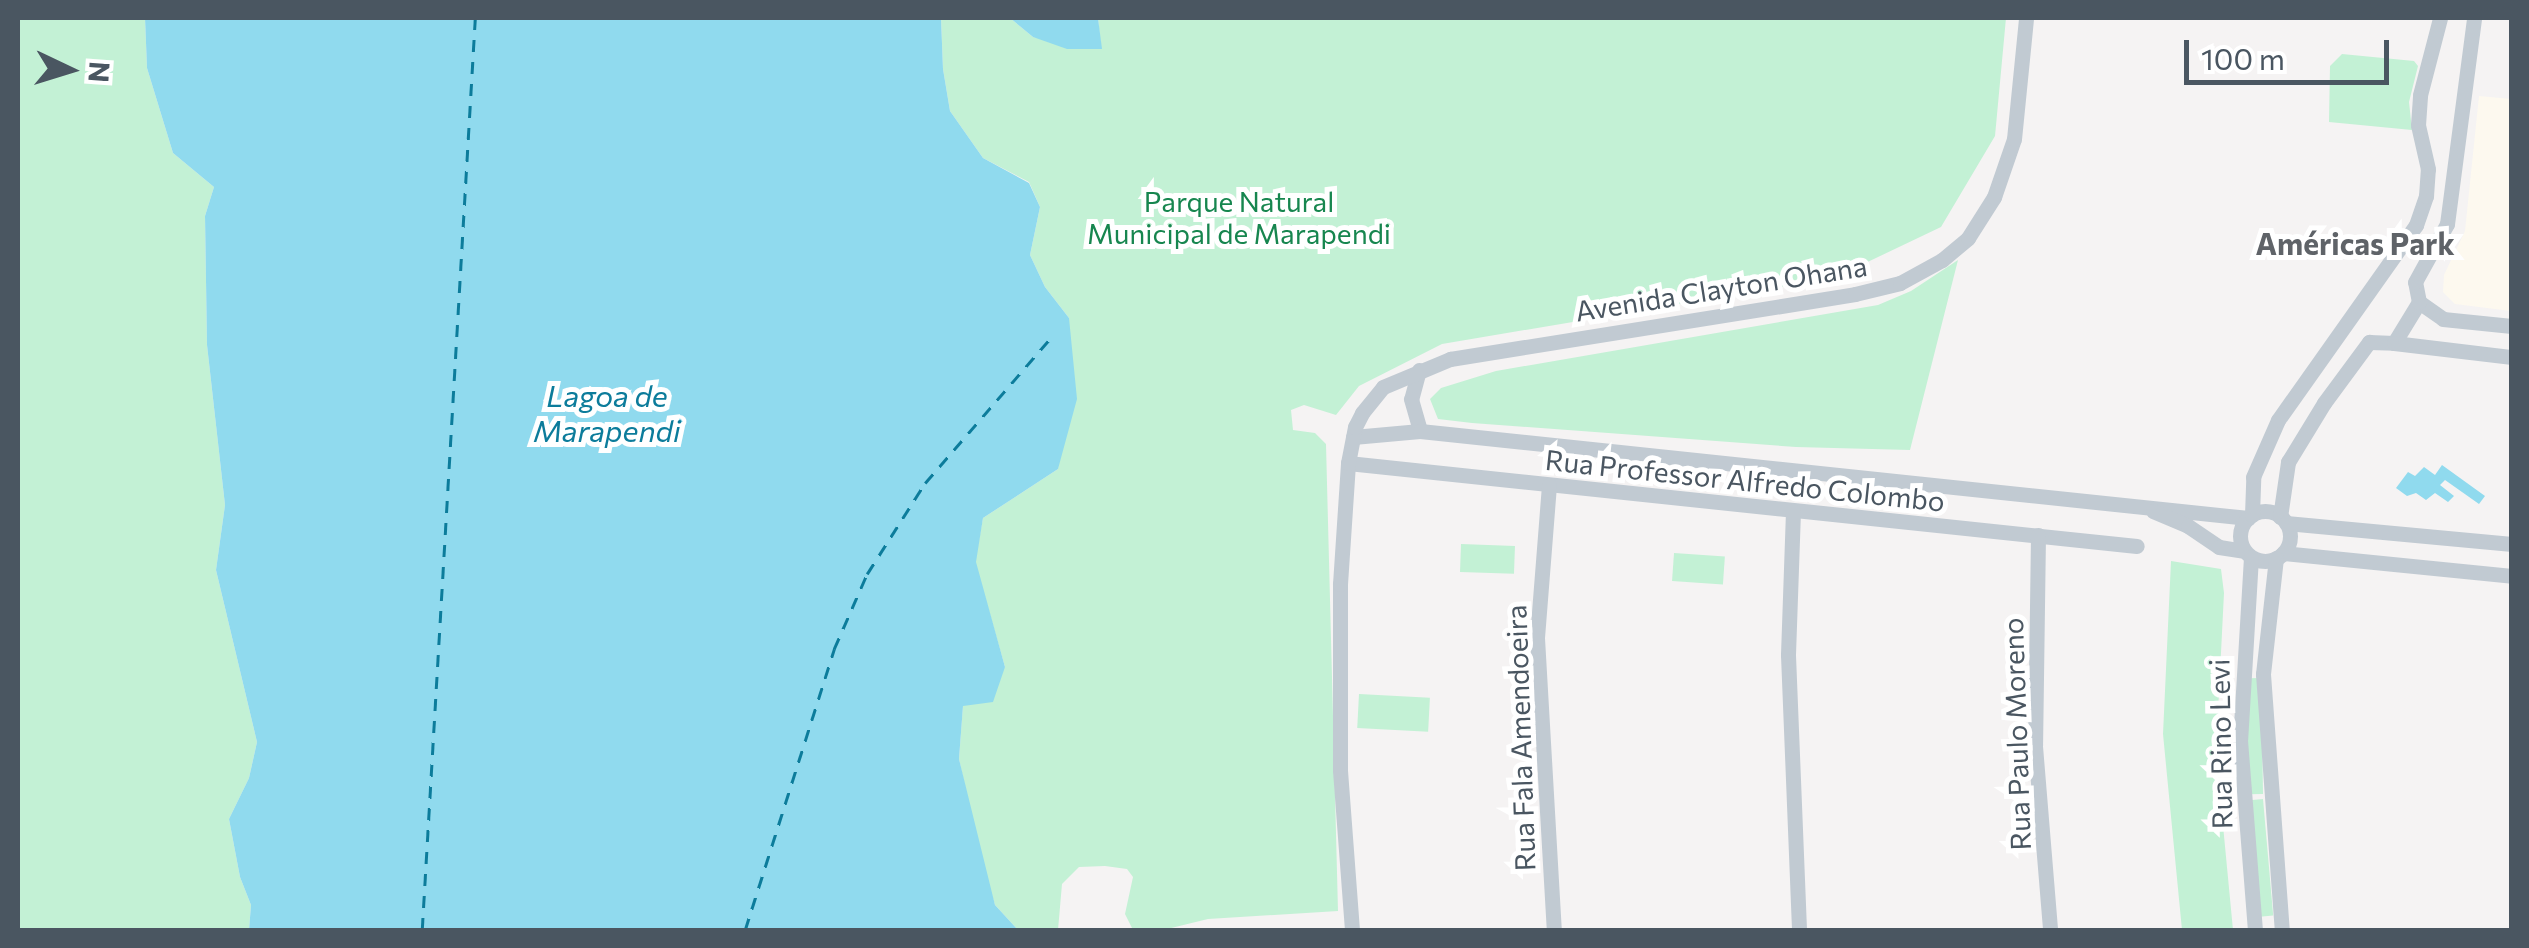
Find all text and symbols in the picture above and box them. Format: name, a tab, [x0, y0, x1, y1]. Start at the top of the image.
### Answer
north arrow	[20, 20, 120, 120]
scale bar	[2189, 20, 2394, 82]
text: 100 m	[2201, 39, 2285, 76]
text: N	[82, 60, 118, 84]
park label: Parque Natural Municipal de Marapendi	[1087, 184, 1391, 250]
district label: Américas Park	[2255, 225, 2455, 261]
street label: Avenida Clayton Ohana	[1573, 248, 1869, 328]
water label: Lagoa de Marapendi	[533, 377, 681, 448]
street label: Rua Professor Alfredo Colombo	[1544, 442, 1946, 518]
street label: Rua Fala Amendoeira	[1499, 604, 1541, 872]
street label: Rua Paulo Moreno	[1995, 617, 2037, 851]
street label: Rua Rino Levi	[2202, 659, 2238, 829]

